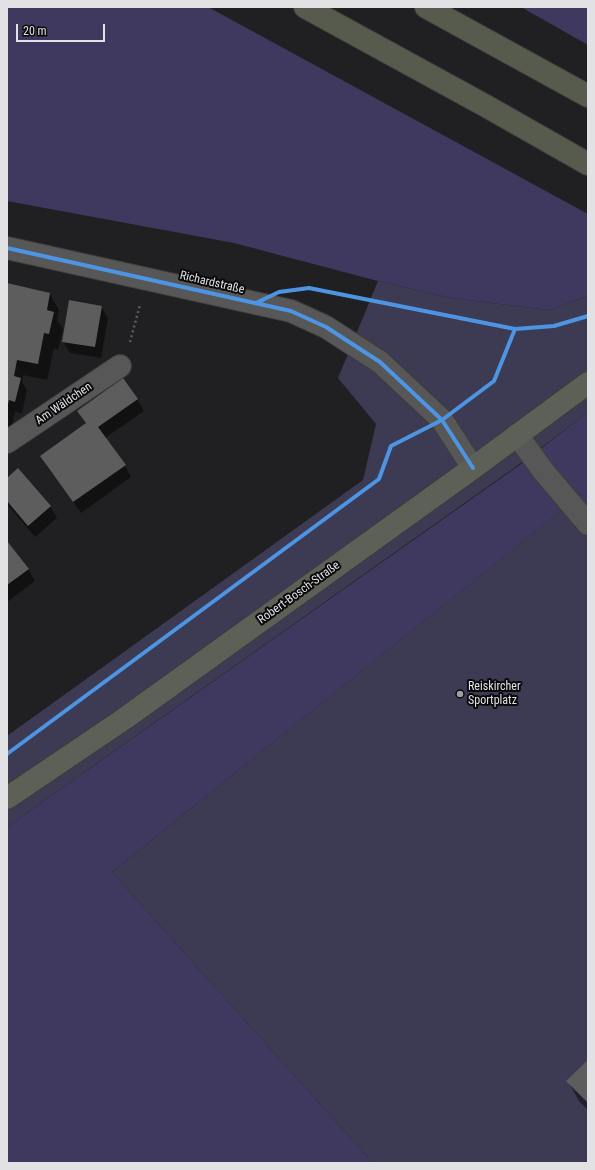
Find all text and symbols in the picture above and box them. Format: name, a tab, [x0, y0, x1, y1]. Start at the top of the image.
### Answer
scale bar	[18, 16, 107, 42]
text: 20 m	[23, 24, 47, 38]
street label: Richardstraße	[178, 269, 246, 297]
street label: Am Wäldchen	[33, 380, 95, 428]
street label: Robert-Bosch-Straße	[255, 558, 343, 628]
place label: Reiskircher Sportplatz	[468, 680, 521, 708]
marker: Reiskircher Sportplatz	[455, 689, 465, 699]

